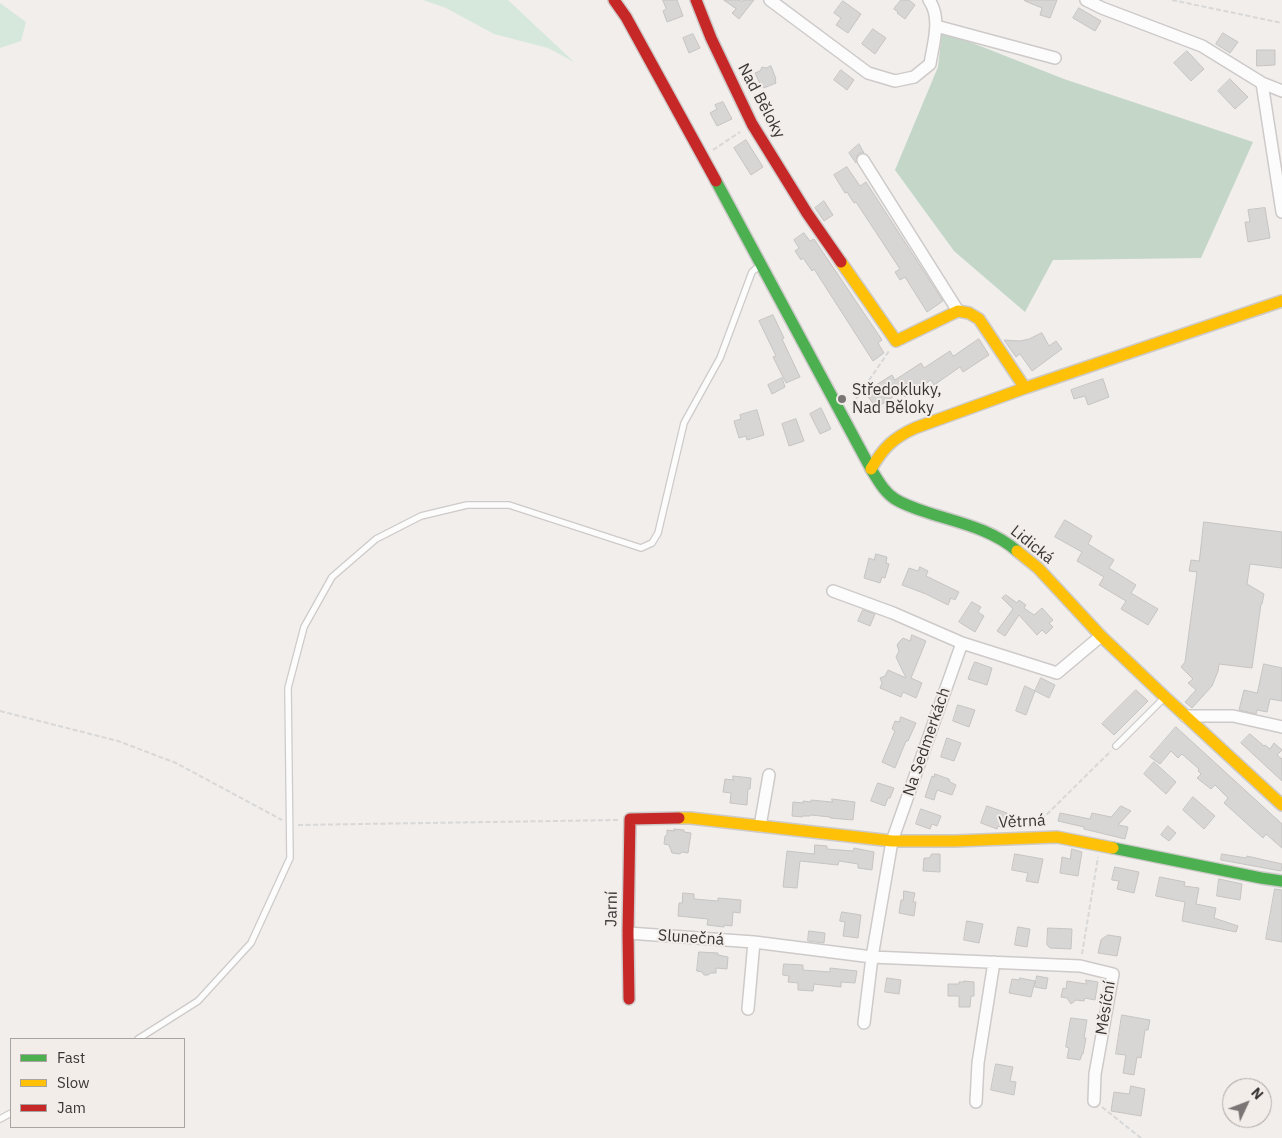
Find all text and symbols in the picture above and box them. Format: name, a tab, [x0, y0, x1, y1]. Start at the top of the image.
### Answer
street label: Nad Běloky	[733, 60, 789, 142]
place label: Středokluky, Nad Běloky	[852, 380, 941, 418]
marker: Středokluky, Nad Běloky	[836, 393, 848, 405]
street label: Lidická	[1006, 522, 1058, 568]
street label: Na Sedmerkách	[899, 685, 955, 799]
street label: Větrná	[998, 811, 1046, 833]
street label: Jarní	[602, 891, 622, 927]
street label: Slunečná	[657, 926, 725, 950]
street label: Měsíční	[1092, 979, 1120, 1037]
legend	[10, 1038, 185, 1128]
text: Fast	[57, 1048, 85, 1067]
text: Slow	[57, 1073, 90, 1092]
north arrow	[1222, 1078, 1272, 1128]
text: N	[1247, 1084, 1267, 1103]
text: Jam	[57, 1098, 86, 1117]

